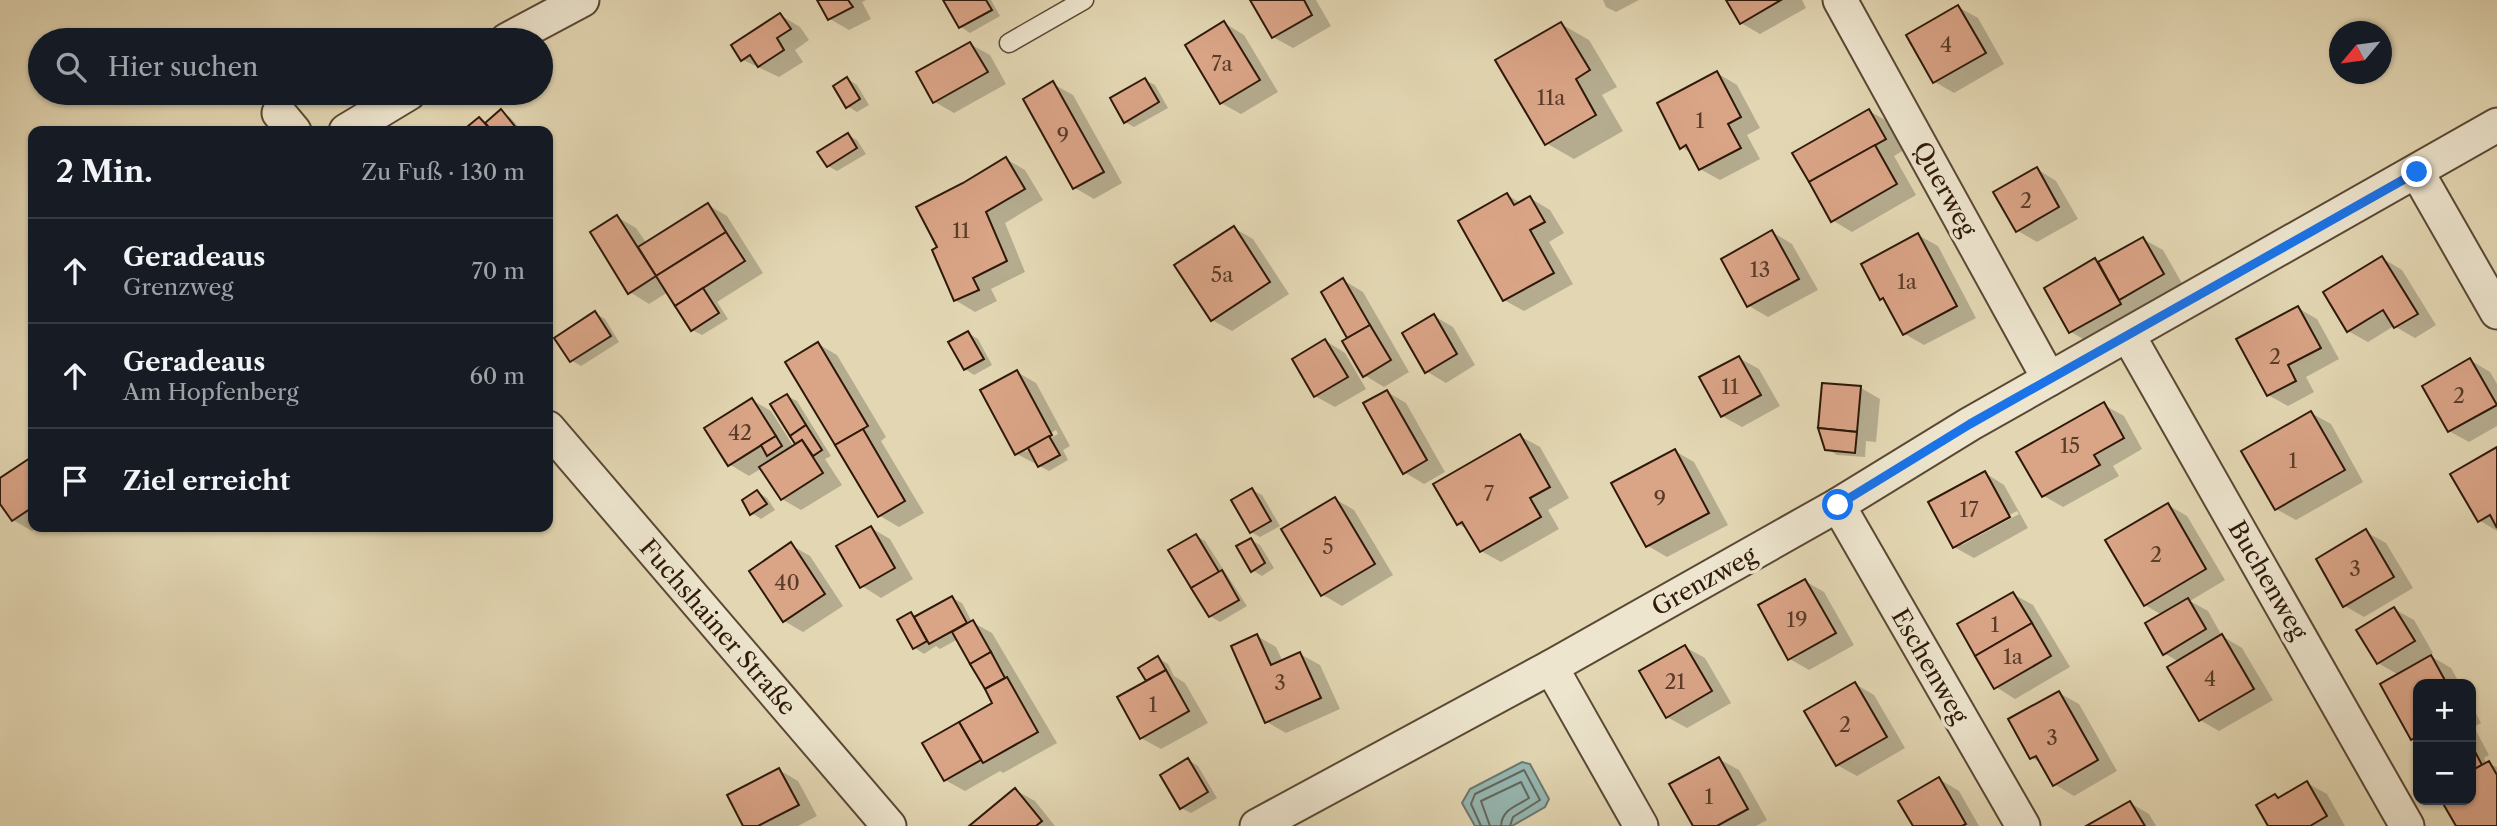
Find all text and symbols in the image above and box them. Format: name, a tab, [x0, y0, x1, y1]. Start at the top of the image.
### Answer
north arrow	[2329, 21, 2392, 84]
search box	[28, 28, 553, 105]
house number: 4	[1940, 32, 1952, 57]
icon: search	[52, 48, 90, 86]
text: Hier suchen	[108, 51, 258, 83]
house number: 7a	[1211, 51, 1234, 76]
house number: 11a	[1537, 85, 1566, 110]
house number: 1	[1696, 108, 1705, 133]
house number: 9	[1057, 123, 1069, 148]
street label: Querweg	[1907, 137, 1983, 242]
text: 2 Min.	[56, 153, 153, 190]
route end	[2401, 156, 2432, 187]
text: Zu Fuß · 130 m	[362, 158, 525, 186]
house number: 2	[2020, 188, 2032, 213]
house number: 11	[952, 218, 970, 243]
text: Geradeaus	[123, 241, 265, 273]
icon: ahead	[56, 252, 94, 290]
text: 70 m	[472, 257, 525, 285]
house number: 13	[1750, 257, 1770, 282]
house number: 5a	[1211, 262, 1234, 287]
house number: 1a	[1897, 269, 1918, 294]
text: Grenzweg	[123, 273, 234, 301]
house number: 2	[2269, 344, 2281, 369]
text: Geradeaus	[123, 346, 265, 378]
icon: ahead	[56, 357, 94, 395]
text: 60 m	[469, 362, 525, 390]
house number: 11	[1721, 374, 1739, 399]
text: Am Hopfenberg	[123, 378, 299, 406]
house number: 2	[2453, 383, 2465, 408]
house number: 42	[728, 420, 752, 445]
house number: 15	[2060, 433, 2080, 458]
house number: 1	[2289, 448, 2298, 473]
icon: arrive	[56, 462, 94, 500]
text: Ziel erreicht	[123, 465, 290, 497]
house number: 7	[1484, 481, 1495, 506]
house number: 9	[1654, 486, 1666, 511]
route start	[1822, 489, 1853, 520]
house number: 17	[1959, 497, 1979, 522]
street label: Buchenweg	[2222, 515, 2314, 645]
street label: Fuchshainer Straße	[634, 533, 802, 721]
house number: 5	[1322, 534, 1334, 559]
street label: Grenzweg	[1647, 540, 1762, 622]
house number: 2	[2150, 542, 2162, 567]
house number: 3	[2349, 556, 2361, 581]
house number: 40	[774, 570, 800, 595]
street label: Eschenweg	[1885, 603, 1975, 729]
house number: 19	[1786, 607, 1808, 632]
house number: 1	[1991, 612, 2000, 637]
house number: 1a	[2003, 644, 2024, 669]
house number: 4	[2204, 666, 2216, 691]
house number: 21	[1665, 669, 1686, 694]
house number: 3	[1274, 670, 1286, 695]
map controls	[2413, 679, 2476, 805]
button: +	[2413, 679, 2476, 742]
house number: 1	[1149, 692, 1158, 717]
house number: 2	[1839, 712, 1851, 737]
house number: 3	[2046, 725, 2058, 750]
button: −	[2413, 742, 2476, 805]
house number: 1	[1705, 784, 1714, 809]

